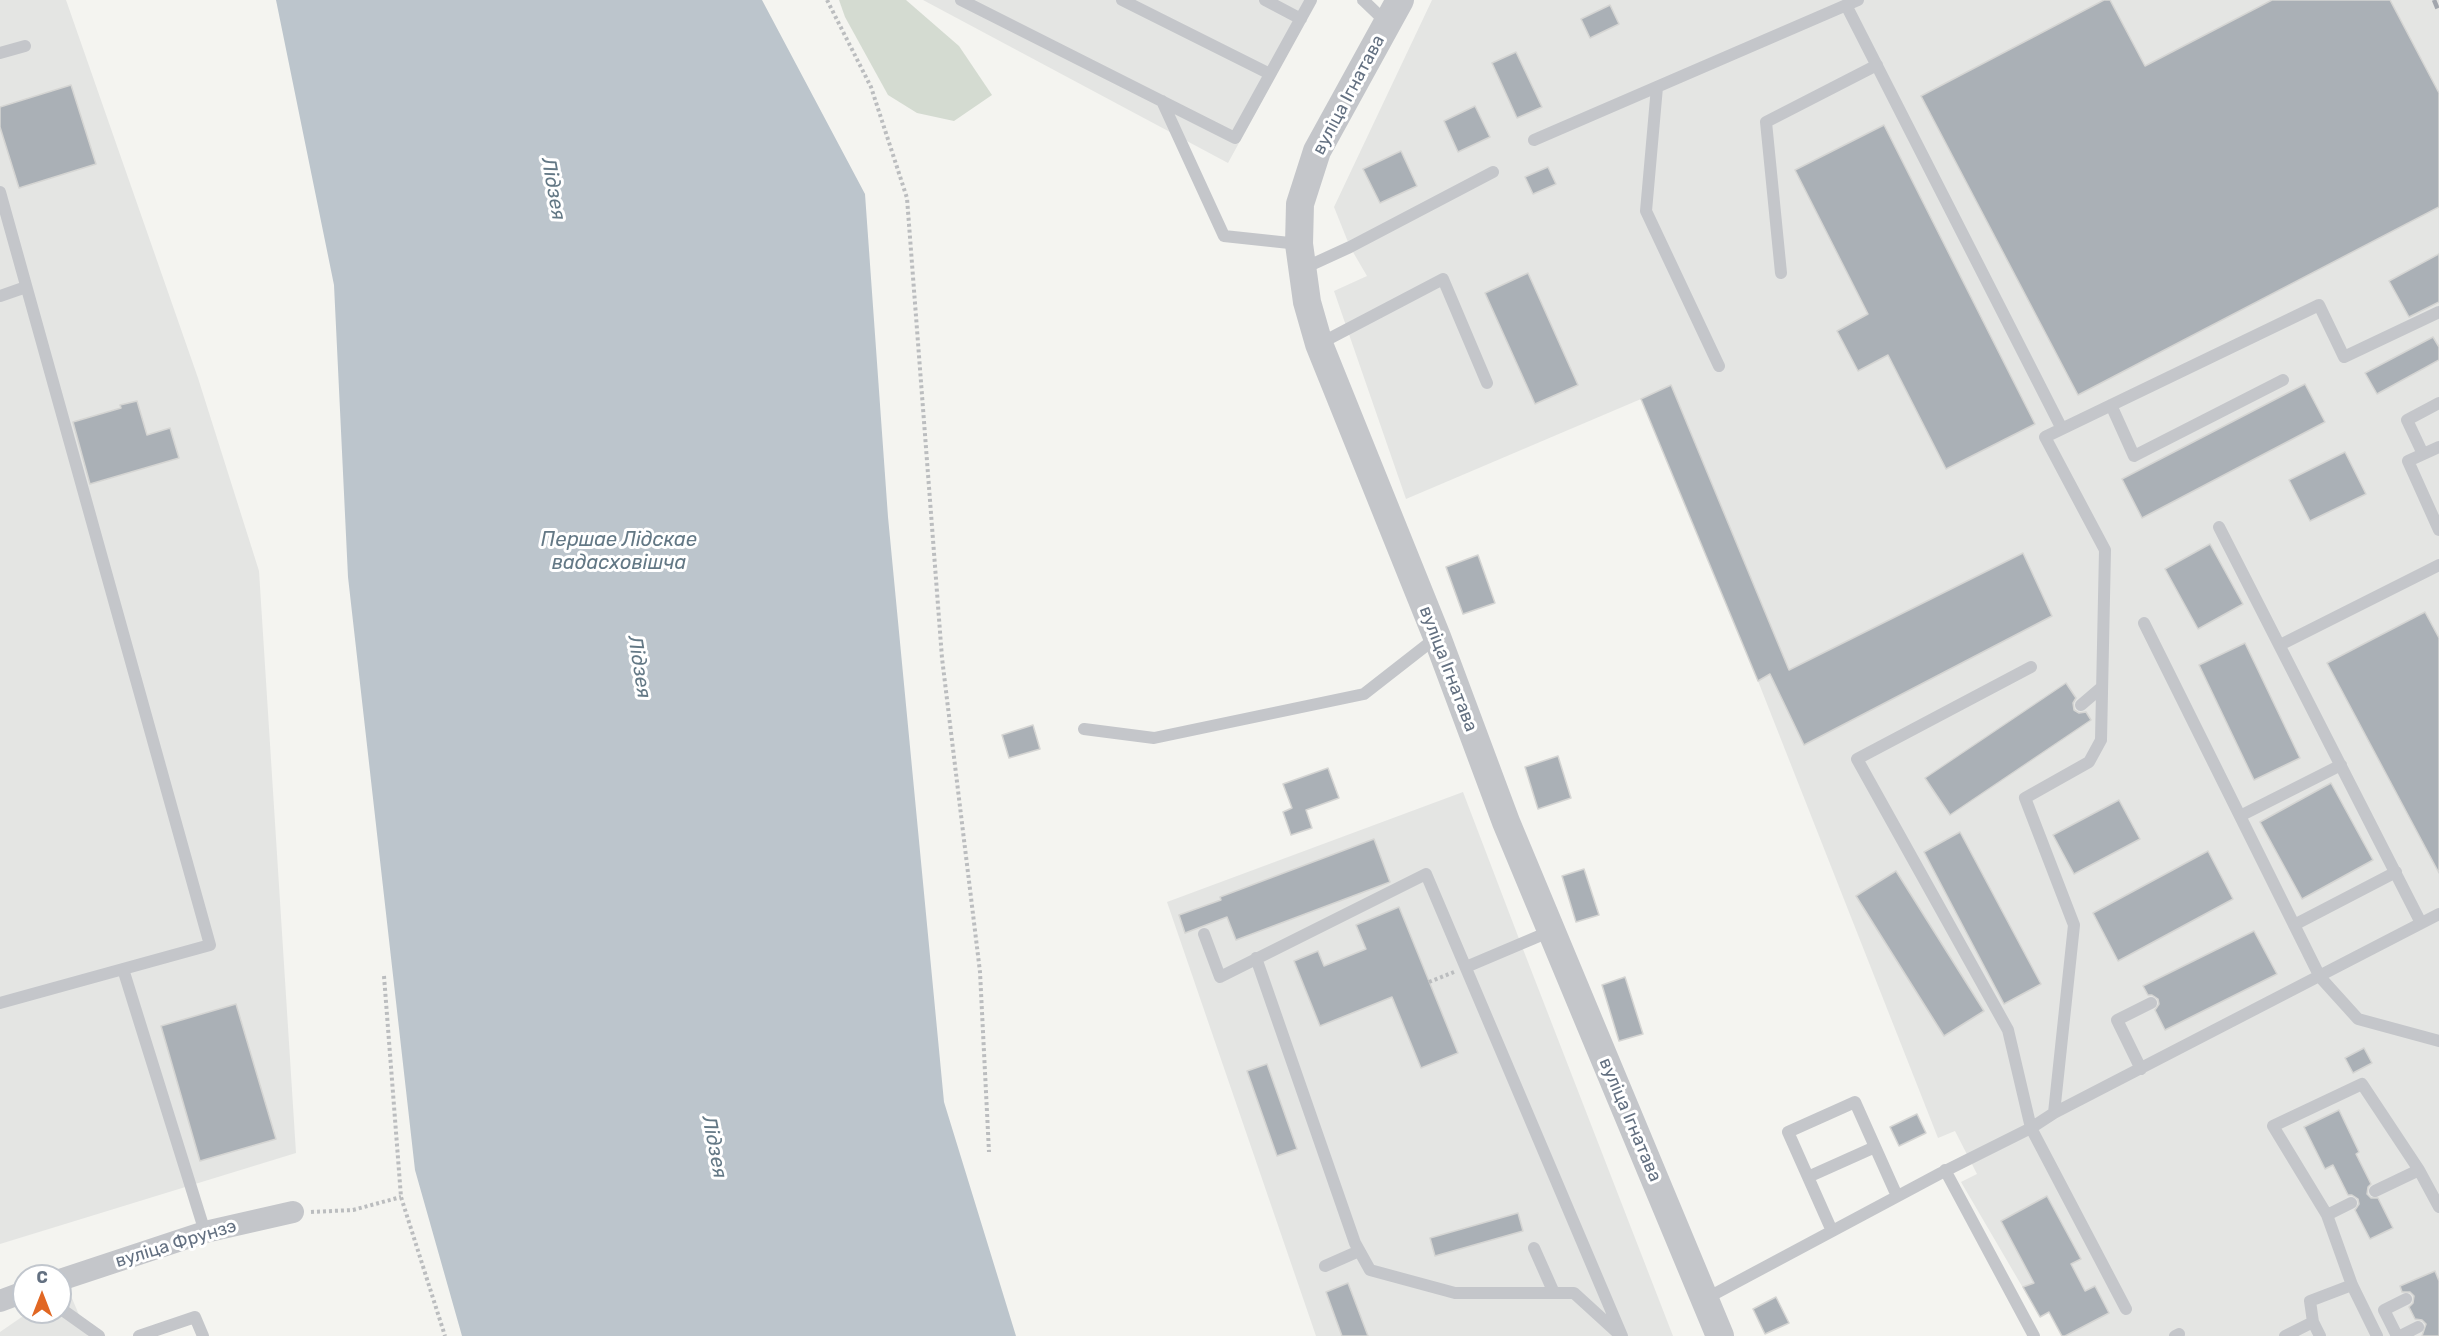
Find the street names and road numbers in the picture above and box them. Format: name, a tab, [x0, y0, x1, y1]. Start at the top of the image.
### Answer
street label: вуліца Ігнатава	[1308, 31, 1390, 159]
street label: вуліца Ігнатава	[1414, 603, 1482, 735]
street label: вуліца Ігнатава	[1594, 1055, 1666, 1185]
street label: вуліца Фрунзэ	[113, 1215, 239, 1273]

